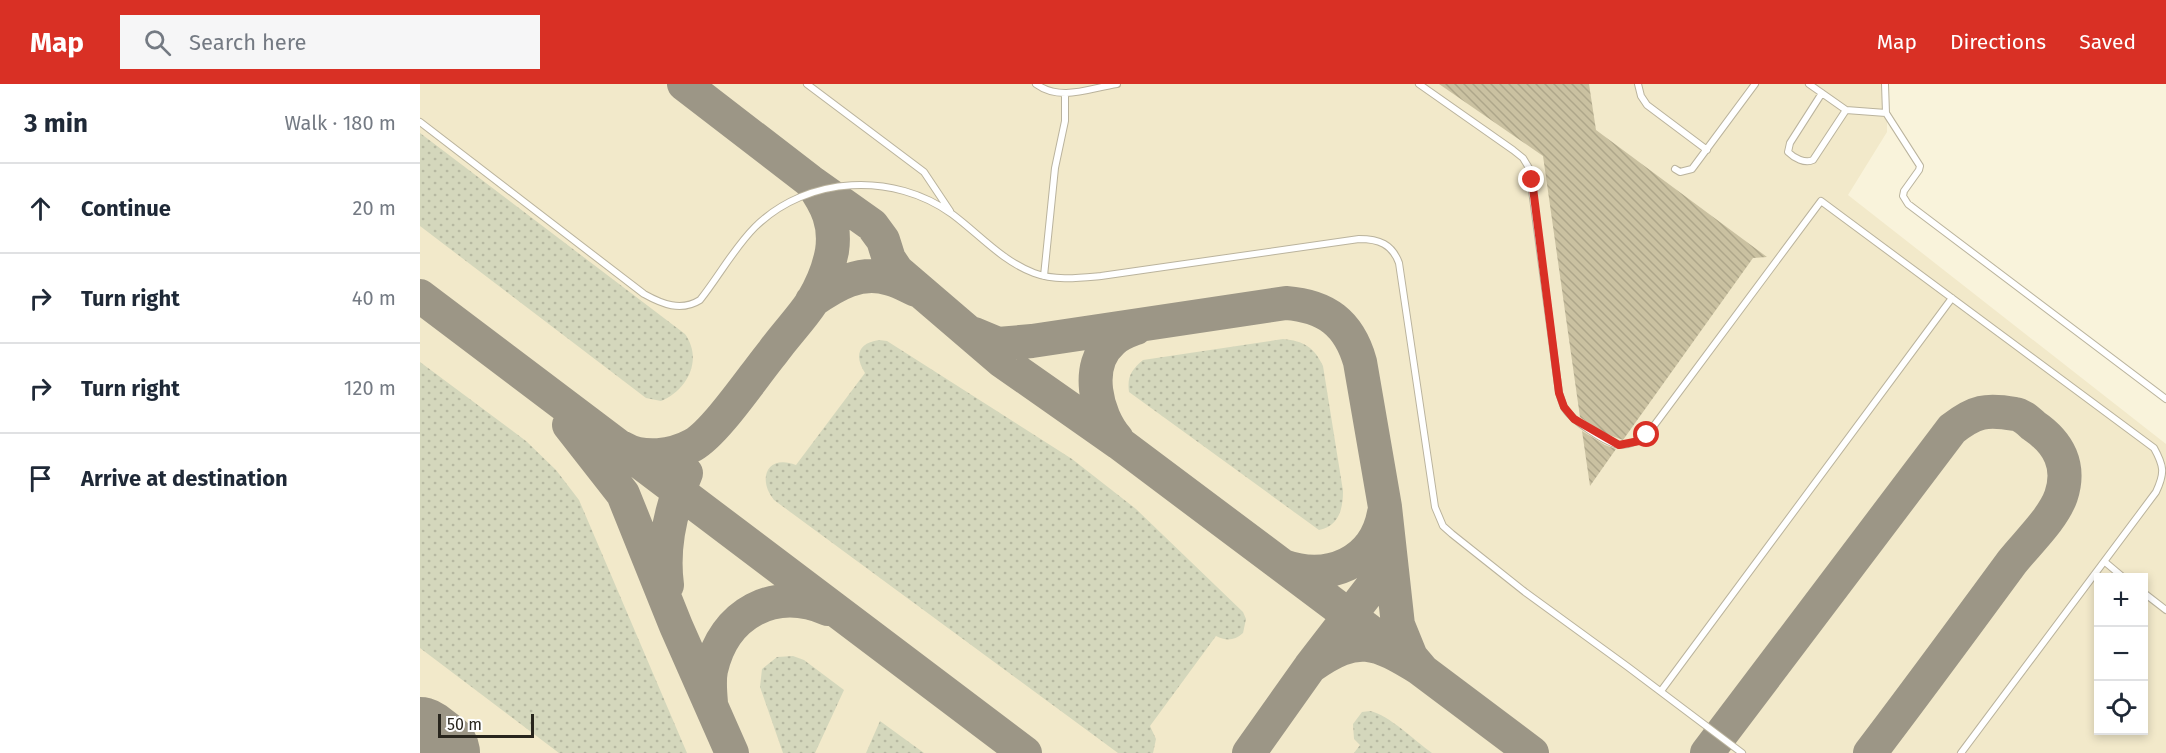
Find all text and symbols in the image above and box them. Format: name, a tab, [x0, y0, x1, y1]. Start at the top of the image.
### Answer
search box	[120, 15, 540, 69]
text: Map	[30, 26, 84, 59]
icon: search	[141, 26, 174, 59]
text: Search here	[189, 29, 307, 56]
text: Map	[1877, 29, 1917, 55]
text: Directions	[1950, 29, 2046, 55]
text: Saved	[2079, 29, 2136, 55]
text: 3 min	[24, 108, 88, 139]
text: Walk · 180 m	[285, 111, 396, 135]
route end	[1518, 166, 1544, 192]
icon: ahead	[24, 192, 57, 225]
text: Continue	[81, 195, 171, 222]
text: 20 m	[353, 196, 396, 220]
icon: right	[24, 282, 57, 315]
text: Turn right	[81, 285, 180, 312]
text: 40 m	[352, 286, 396, 310]
icon: right	[24, 372, 57, 405]
text: Turn right	[81, 375, 180, 402]
text: 120 m	[344, 376, 396, 400]
route start	[1633, 421, 1659, 447]
icon: arrive	[24, 462, 57, 495]
text: Arrive at destination	[81, 465, 288, 492]
map controls	[2094, 573, 2148, 735]
button: +	[2094, 573, 2148, 627]
button: −	[2094, 627, 2148, 681]
button: locate	[2094, 681, 2148, 735]
scale bar	[438, 711, 534, 738]
text: 50 m	[447, 715, 482, 734]

